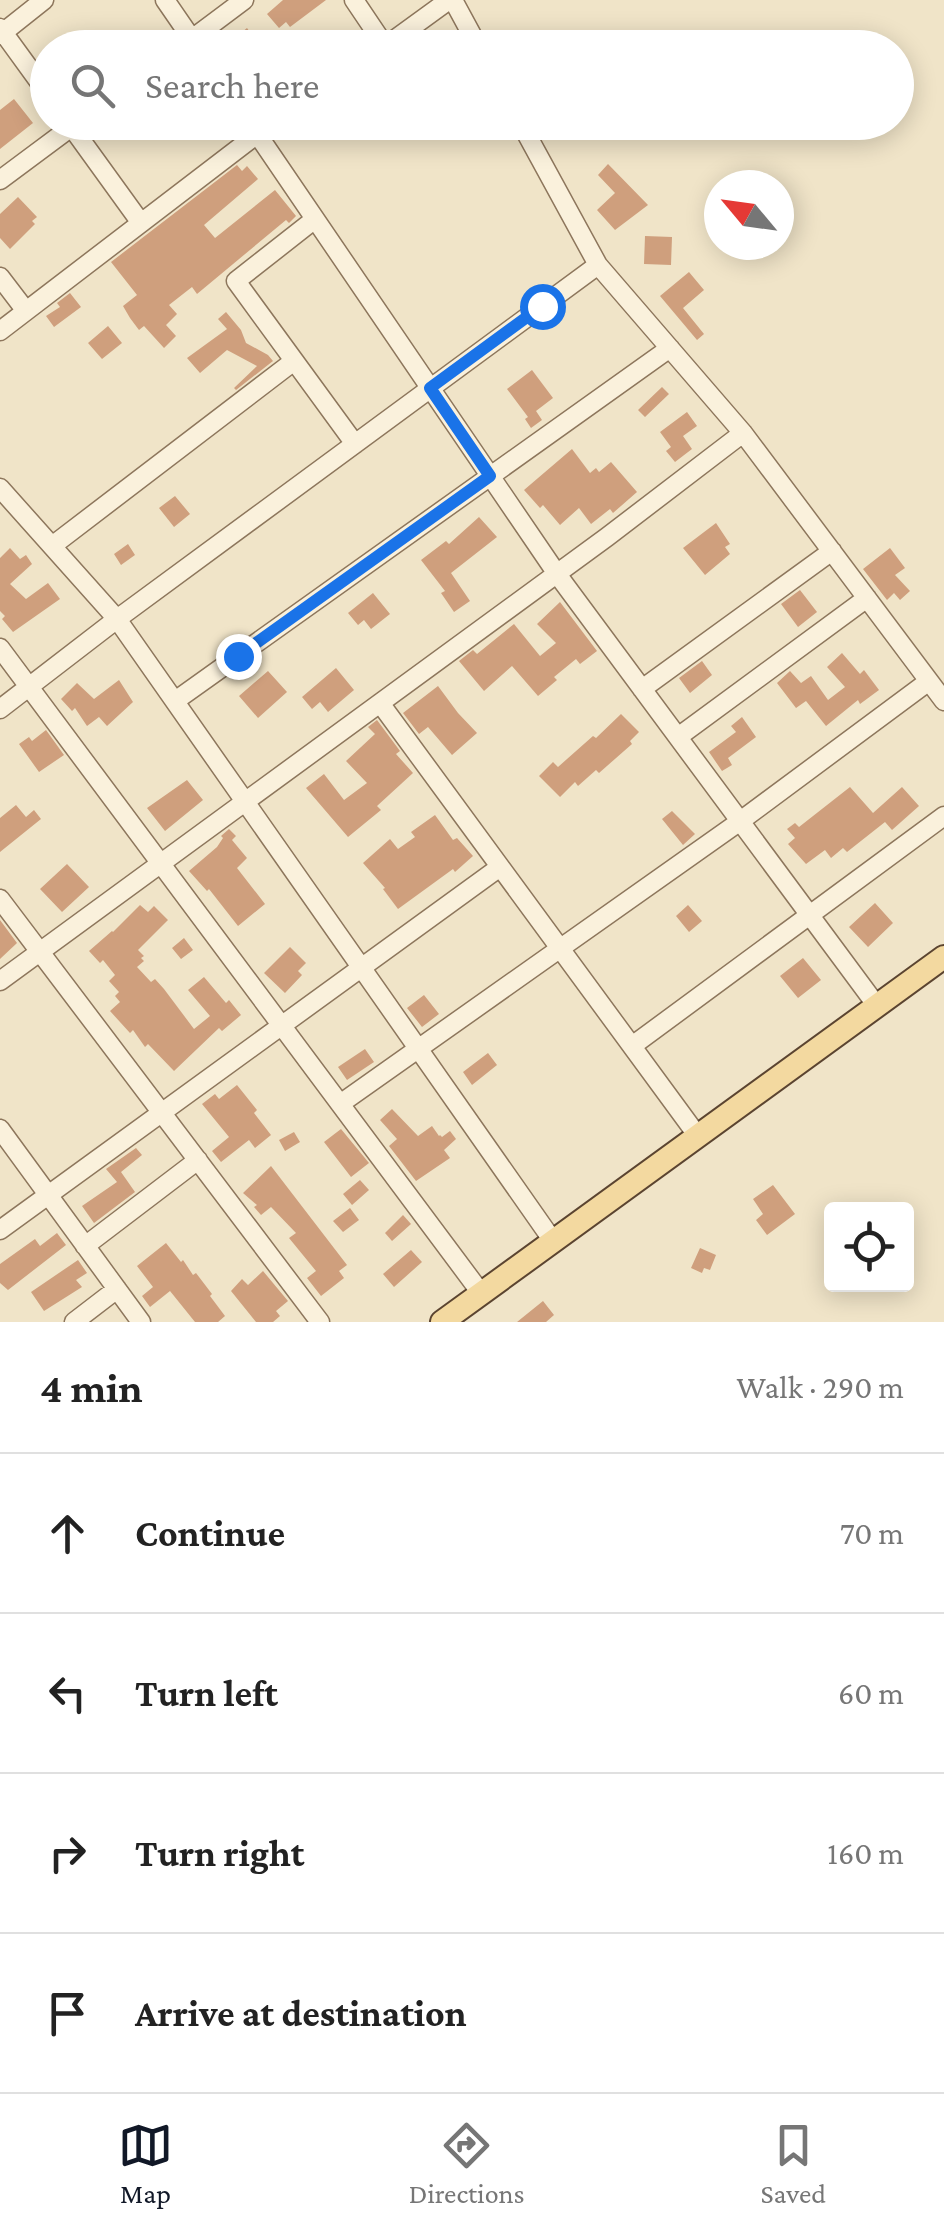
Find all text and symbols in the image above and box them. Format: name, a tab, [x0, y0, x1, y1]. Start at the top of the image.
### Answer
search box	[30, 30, 914, 140]
icon: search	[65, 58, 120, 113]
text: Search here	[145, 64, 319, 106]
north arrow	[704, 170, 794, 260]
route start	[520, 284, 566, 330]
route end	[216, 634, 262, 680]
map controls	[824, 1202, 914, 1292]
button: locate	[824, 1202, 914, 1292]
text: 4 min	[40, 1364, 143, 1411]
text: Walk · 290 m	[737, 1369, 904, 1405]
icon: ahead	[40, 1506, 95, 1561]
text: Continue	[135, 1512, 285, 1554]
text: 70 m	[840, 1515, 904, 1551]
icon: left	[40, 1666, 95, 1721]
text: Turn left	[135, 1672, 278, 1714]
text: 60 m	[838, 1675, 904, 1711]
icon: right	[40, 1826, 95, 1881]
text: Turn right	[135, 1832, 304, 1874]
text: 160 m	[827, 1835, 904, 1871]
icon: arrive	[40, 1986, 95, 2041]
text: Arrive at destination	[135, 1992, 467, 2034]
tab: Map	[118, 2118, 173, 2209]
tab: Directions	[409, 2118, 525, 2209]
tab: Saved	[760, 2118, 826, 2209]

